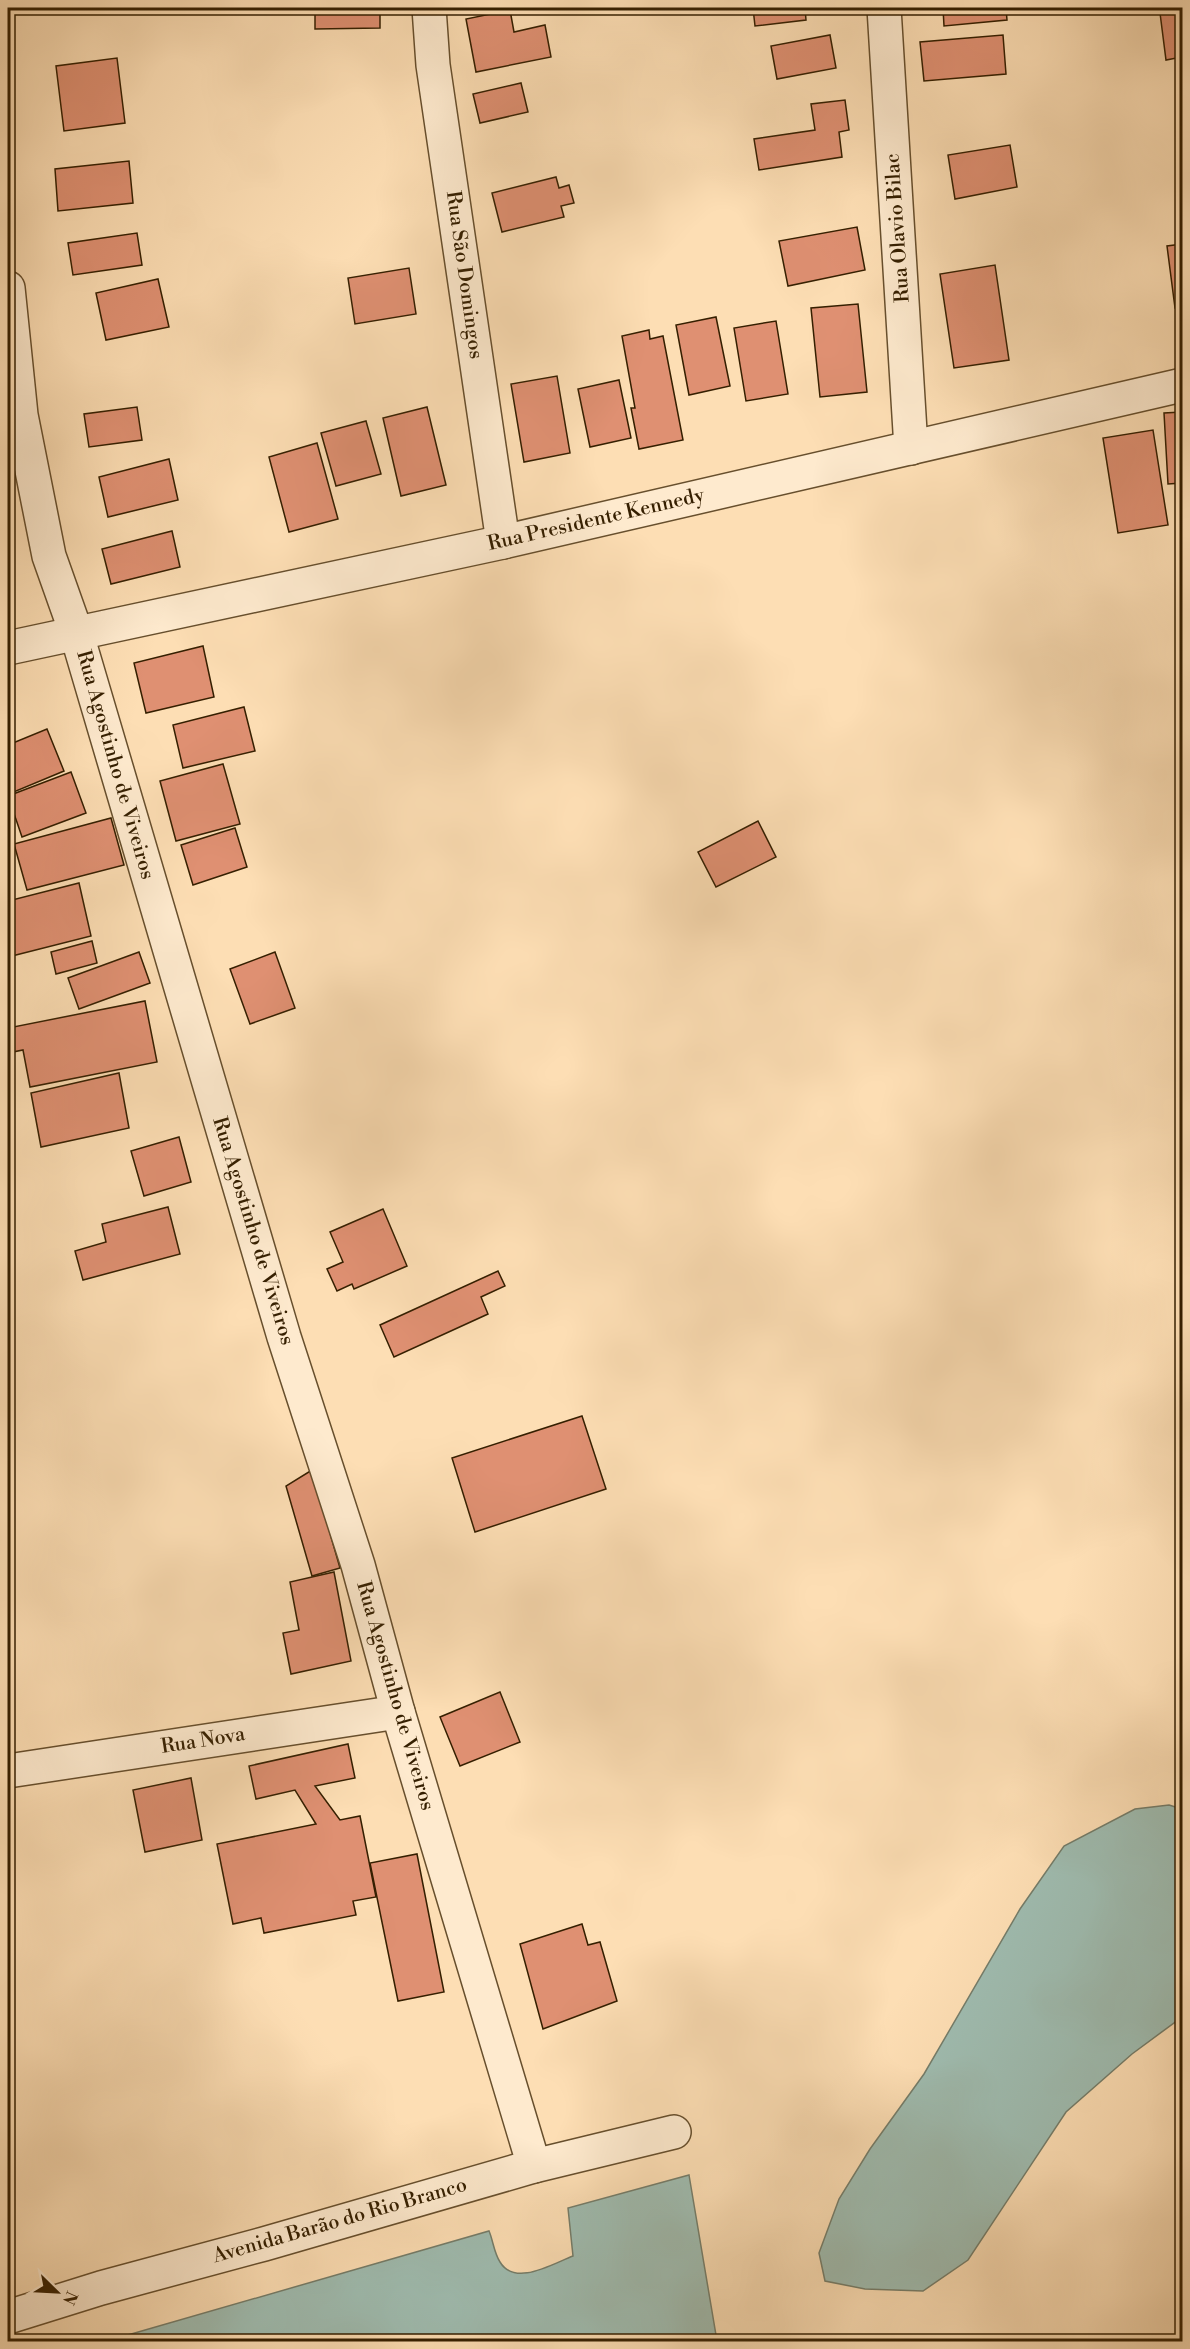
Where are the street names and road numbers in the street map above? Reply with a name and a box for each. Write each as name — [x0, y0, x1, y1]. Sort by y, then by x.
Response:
street label: Rua Olavio Bilac — [880, 152, 916, 304]
street label: Rua São Domingos — [440, 189, 488, 361]
street label: Rua Presidente Kennedy — [485, 483, 707, 557]
street label: Rua Agostinho de Viveiros — [70, 648, 160, 882]
street label: Rua Agostinho de Viveiros — [206, 1114, 300, 1348]
street label: Rua Agostinho de Viveiros — [350, 1579, 440, 1813]
street label: Rua Nova — [159, 1722, 248, 1760]
street label: Avenida Barão do Rio Branco — [209, 2173, 470, 2270]

